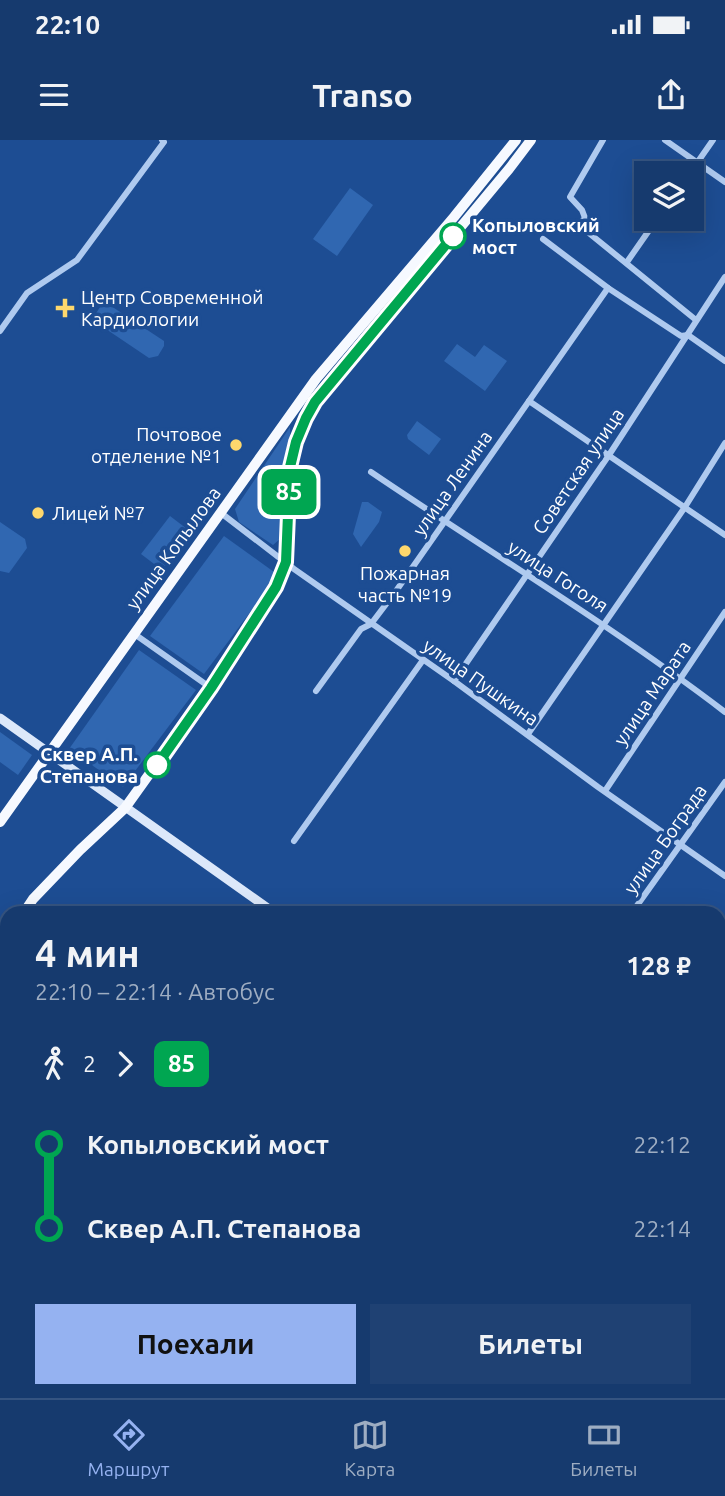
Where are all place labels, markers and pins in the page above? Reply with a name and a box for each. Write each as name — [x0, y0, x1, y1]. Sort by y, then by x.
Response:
place label: Копыловский мост — [472, 214, 600, 258]
marker: Копыловский мост — [440, 223, 466, 249]
place label: Центр Современной Кардиологии — [81, 286, 264, 330]
marker: Центр Современной Кардиологии — [55, 298, 75, 318]
place label: Почтовое отделение №1 — [91, 423, 222, 467]
marker: Почтовое отделение №1 — [228, 437, 244, 453]
place label: Лицей №7 — [52, 502, 145, 524]
marker: Лицей №7 — [30, 505, 46, 521]
marker: Пожарная часть №19 — [397, 543, 413, 559]
place label: Пожарная часть №19 — [358, 562, 452, 606]
place label: Сквер А.П. Степанова — [40, 743, 138, 787]
marker: Сквер А.П. Степанова — [144, 752, 170, 778]

